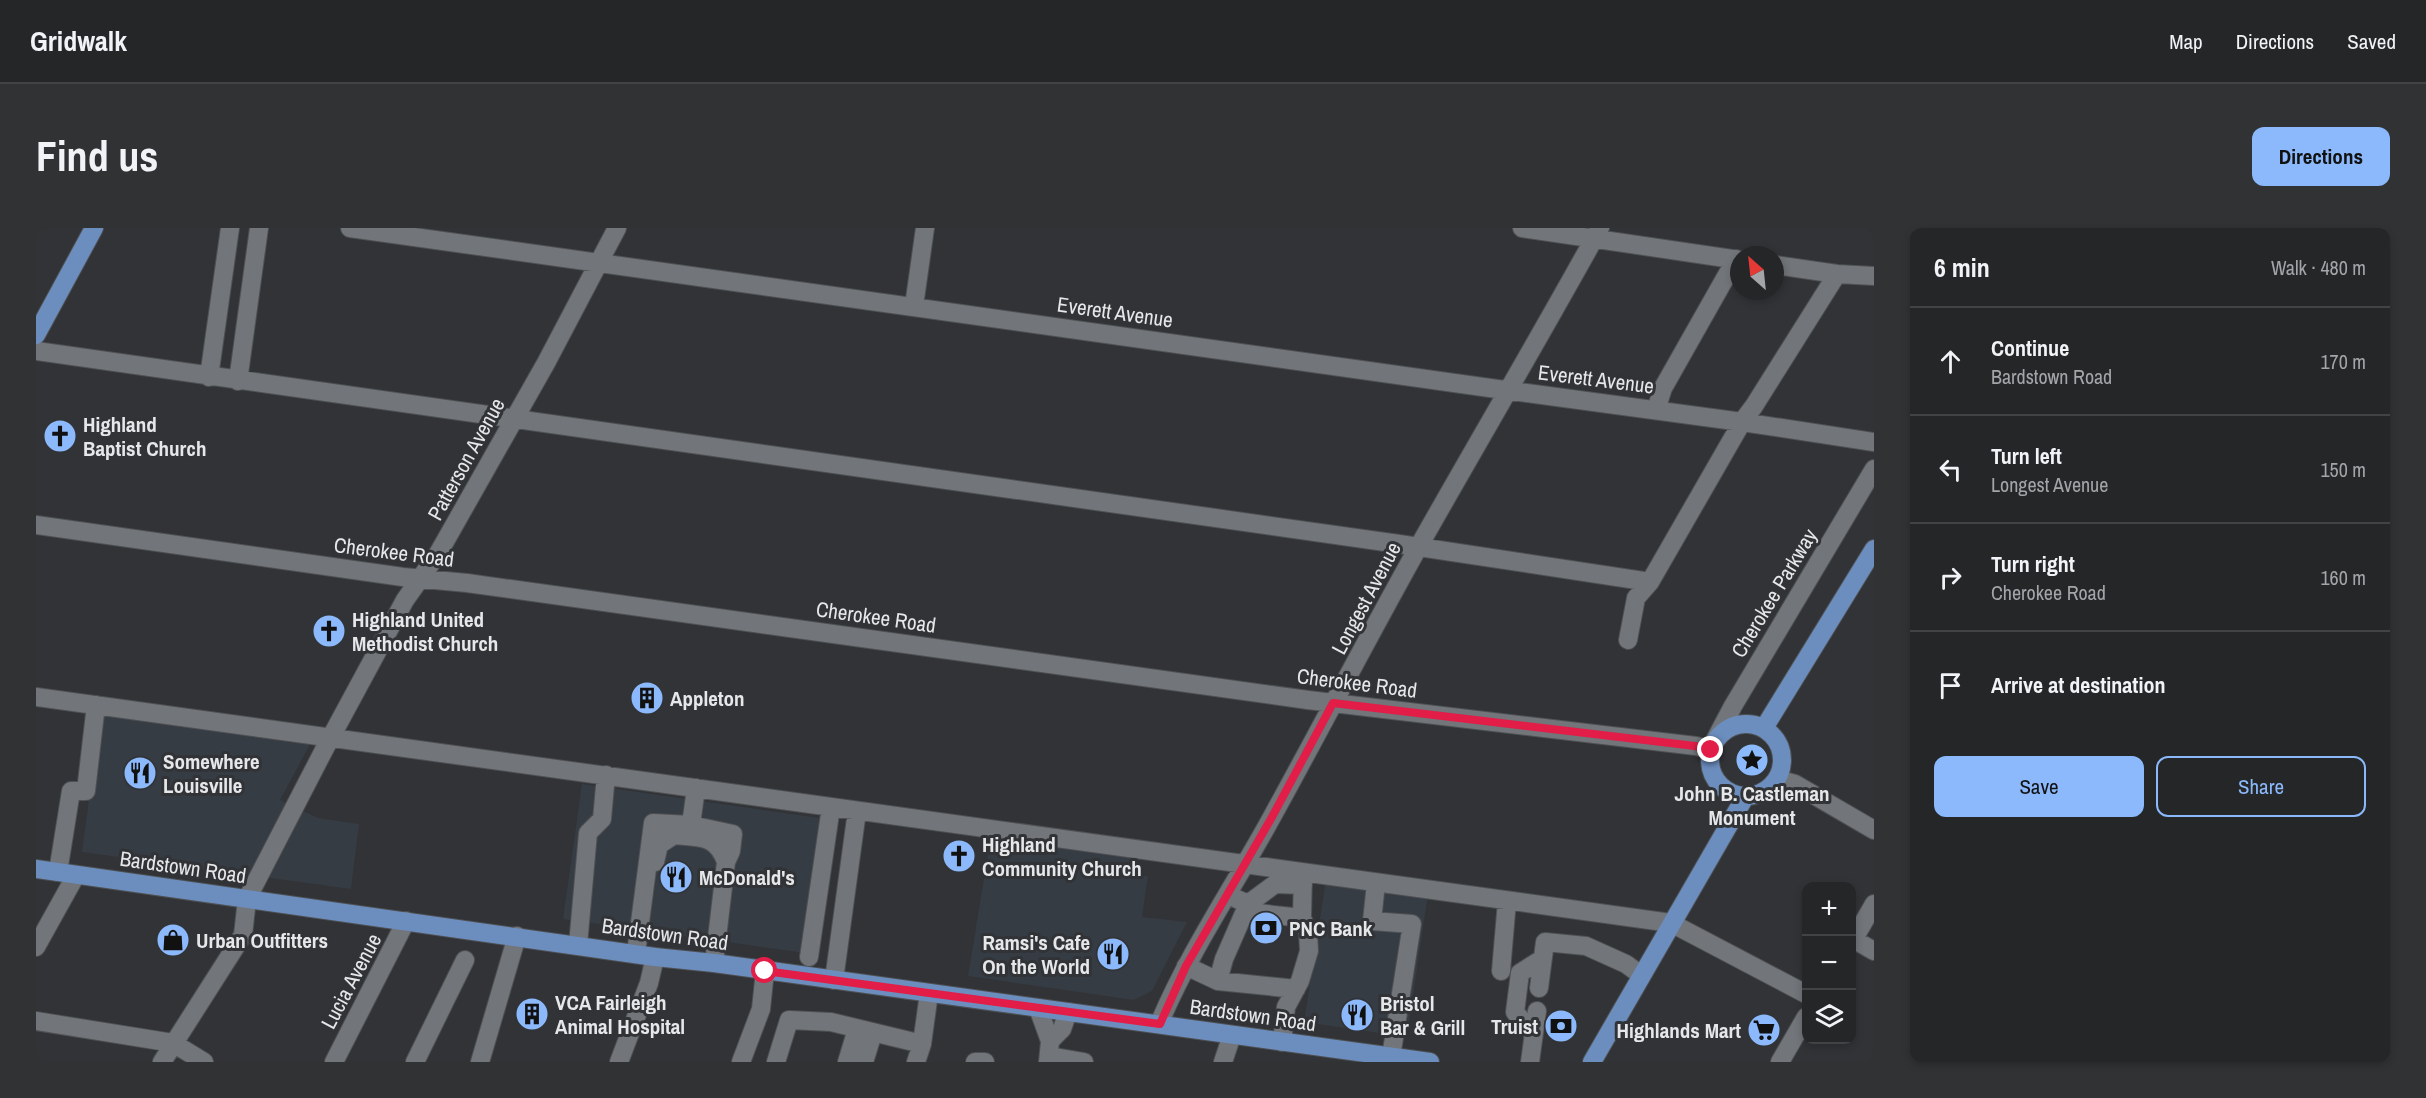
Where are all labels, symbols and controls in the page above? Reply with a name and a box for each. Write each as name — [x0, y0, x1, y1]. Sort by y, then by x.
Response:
text: Gridwalk — [30, 22, 127, 60]
text: Map — [2169, 27, 2203, 56]
text: Directions — [2236, 27, 2314, 56]
text: Saved — [2347, 27, 2396, 56]
button: Directions — [2252, 127, 2390, 186]
text: Find us — [36, 128, 158, 184]
north arrow — [1730, 246, 1784, 300]
text: 6 min — [1934, 250, 1990, 285]
text: Walk · 480 m — [2271, 254, 2366, 281]
street label: Everett Avenue — [1055, 290, 1175, 334]
text: Continue — [1991, 333, 2069, 363]
icon: ahead — [1934, 345, 1967, 378]
text: 170 m — [2320, 348, 2366, 375]
street label: Everett Avenue — [1536, 358, 1656, 400]
text: Bardstown Road — [1991, 363, 2112, 390]
street label: Patterson Avenue — [420, 393, 512, 525]
place label: Highland Baptist Church — [83, 410, 206, 463]
church icon: Highland Baptist Church — [42, 418, 78, 454]
text: Turn left — [1991, 441, 2062, 471]
icon: left — [1934, 453, 1967, 486]
text: 150 m — [2320, 456, 2366, 483]
text: Longest Avenue — [1991, 471, 2108, 498]
street label: Cherokee Parkway — [1724, 523, 1824, 663]
street label: Cherokee Road — [332, 530, 456, 574]
street label: Longest Avenue — [1324, 537, 1408, 659]
text: Turn right — [1991, 549, 2075, 579]
icon: right — [1934, 561, 1967, 594]
text: 160 m — [2320, 564, 2366, 591]
text: Cherokee Road — [1991, 579, 2106, 606]
street label: Cherokee Road — [814, 594, 938, 640]
place label: Highland United Methodist Church — [352, 605, 498, 658]
church icon: Highland United Methodist Church — [311, 613, 347, 649]
street label: Cherokee Road — [1295, 661, 1419, 705]
icon: arrive — [1934, 669, 1967, 702]
text: Arrive at destination — [1991, 670, 2165, 700]
building icon: Appleton — [629, 680, 665, 716]
place label: Appleton — [670, 684, 745, 713]
route end — [1697, 736, 1723, 762]
place icon: John B. Castleman Monument — [1734, 742, 1770, 778]
place label: Somewhere Louisville — [163, 747, 260, 800]
restaurant icon: Somewhere Louisville — [122, 755, 158, 791]
button: Save — [1934, 756, 2144, 817]
button: Share — [2156, 756, 2366, 817]
place label: John B. Castleman Monument — [1674, 779, 1830, 832]
place label: Highland Community Church — [982, 830, 1142, 883]
church icon: Highland Community Church — [941, 838, 977, 874]
street label: Bardstown Road — [118, 844, 248, 890]
restaurant icon: McDonald's — [658, 859, 694, 895]
place label: McDonald's — [699, 863, 795, 892]
map controls — [1802, 882, 1856, 1044]
button: + — [1802, 882, 1856, 936]
bank icon: PNC Bank — [1248, 910, 1284, 946]
street label: Bardstown Road — [600, 911, 730, 957]
place label: PNC Bank — [1289, 914, 1373, 943]
shop icon: Urban Outfitters — [155, 922, 191, 958]
place label: Urban Outfitters — [196, 926, 328, 955]
street label: Lucia Avenue — [314, 928, 388, 1034]
place label: Ramsi's Cafe On the World — [982, 928, 1090, 981]
restaurant icon: Ramsi's Cafe On the World — [1095, 936, 1131, 972]
button: − — [1802, 936, 1856, 990]
route start — [751, 957, 777, 983]
place label: VCA Fairleigh Animal Hospital — [555, 988, 685, 1041]
place label: Bristol Bar & Grill — [1380, 989, 1465, 1042]
button: layers — [1802, 990, 1856, 1044]
street label: Bardstown Road — [1188, 992, 1318, 1038]
building icon: VCA Fairleigh Animal Hospital — [514, 996, 550, 1032]
restaurant icon: Bristol Bar & Grill — [1339, 997, 1375, 1033]
bank icon: Truist — [1543, 1008, 1579, 1044]
place label: Truist — [1491, 1012, 1538, 1041]
supermarket icon: Highlands Mart — [1746, 1012, 1782, 1048]
place label: Highlands Mart — [1617, 1016, 1741, 1045]

